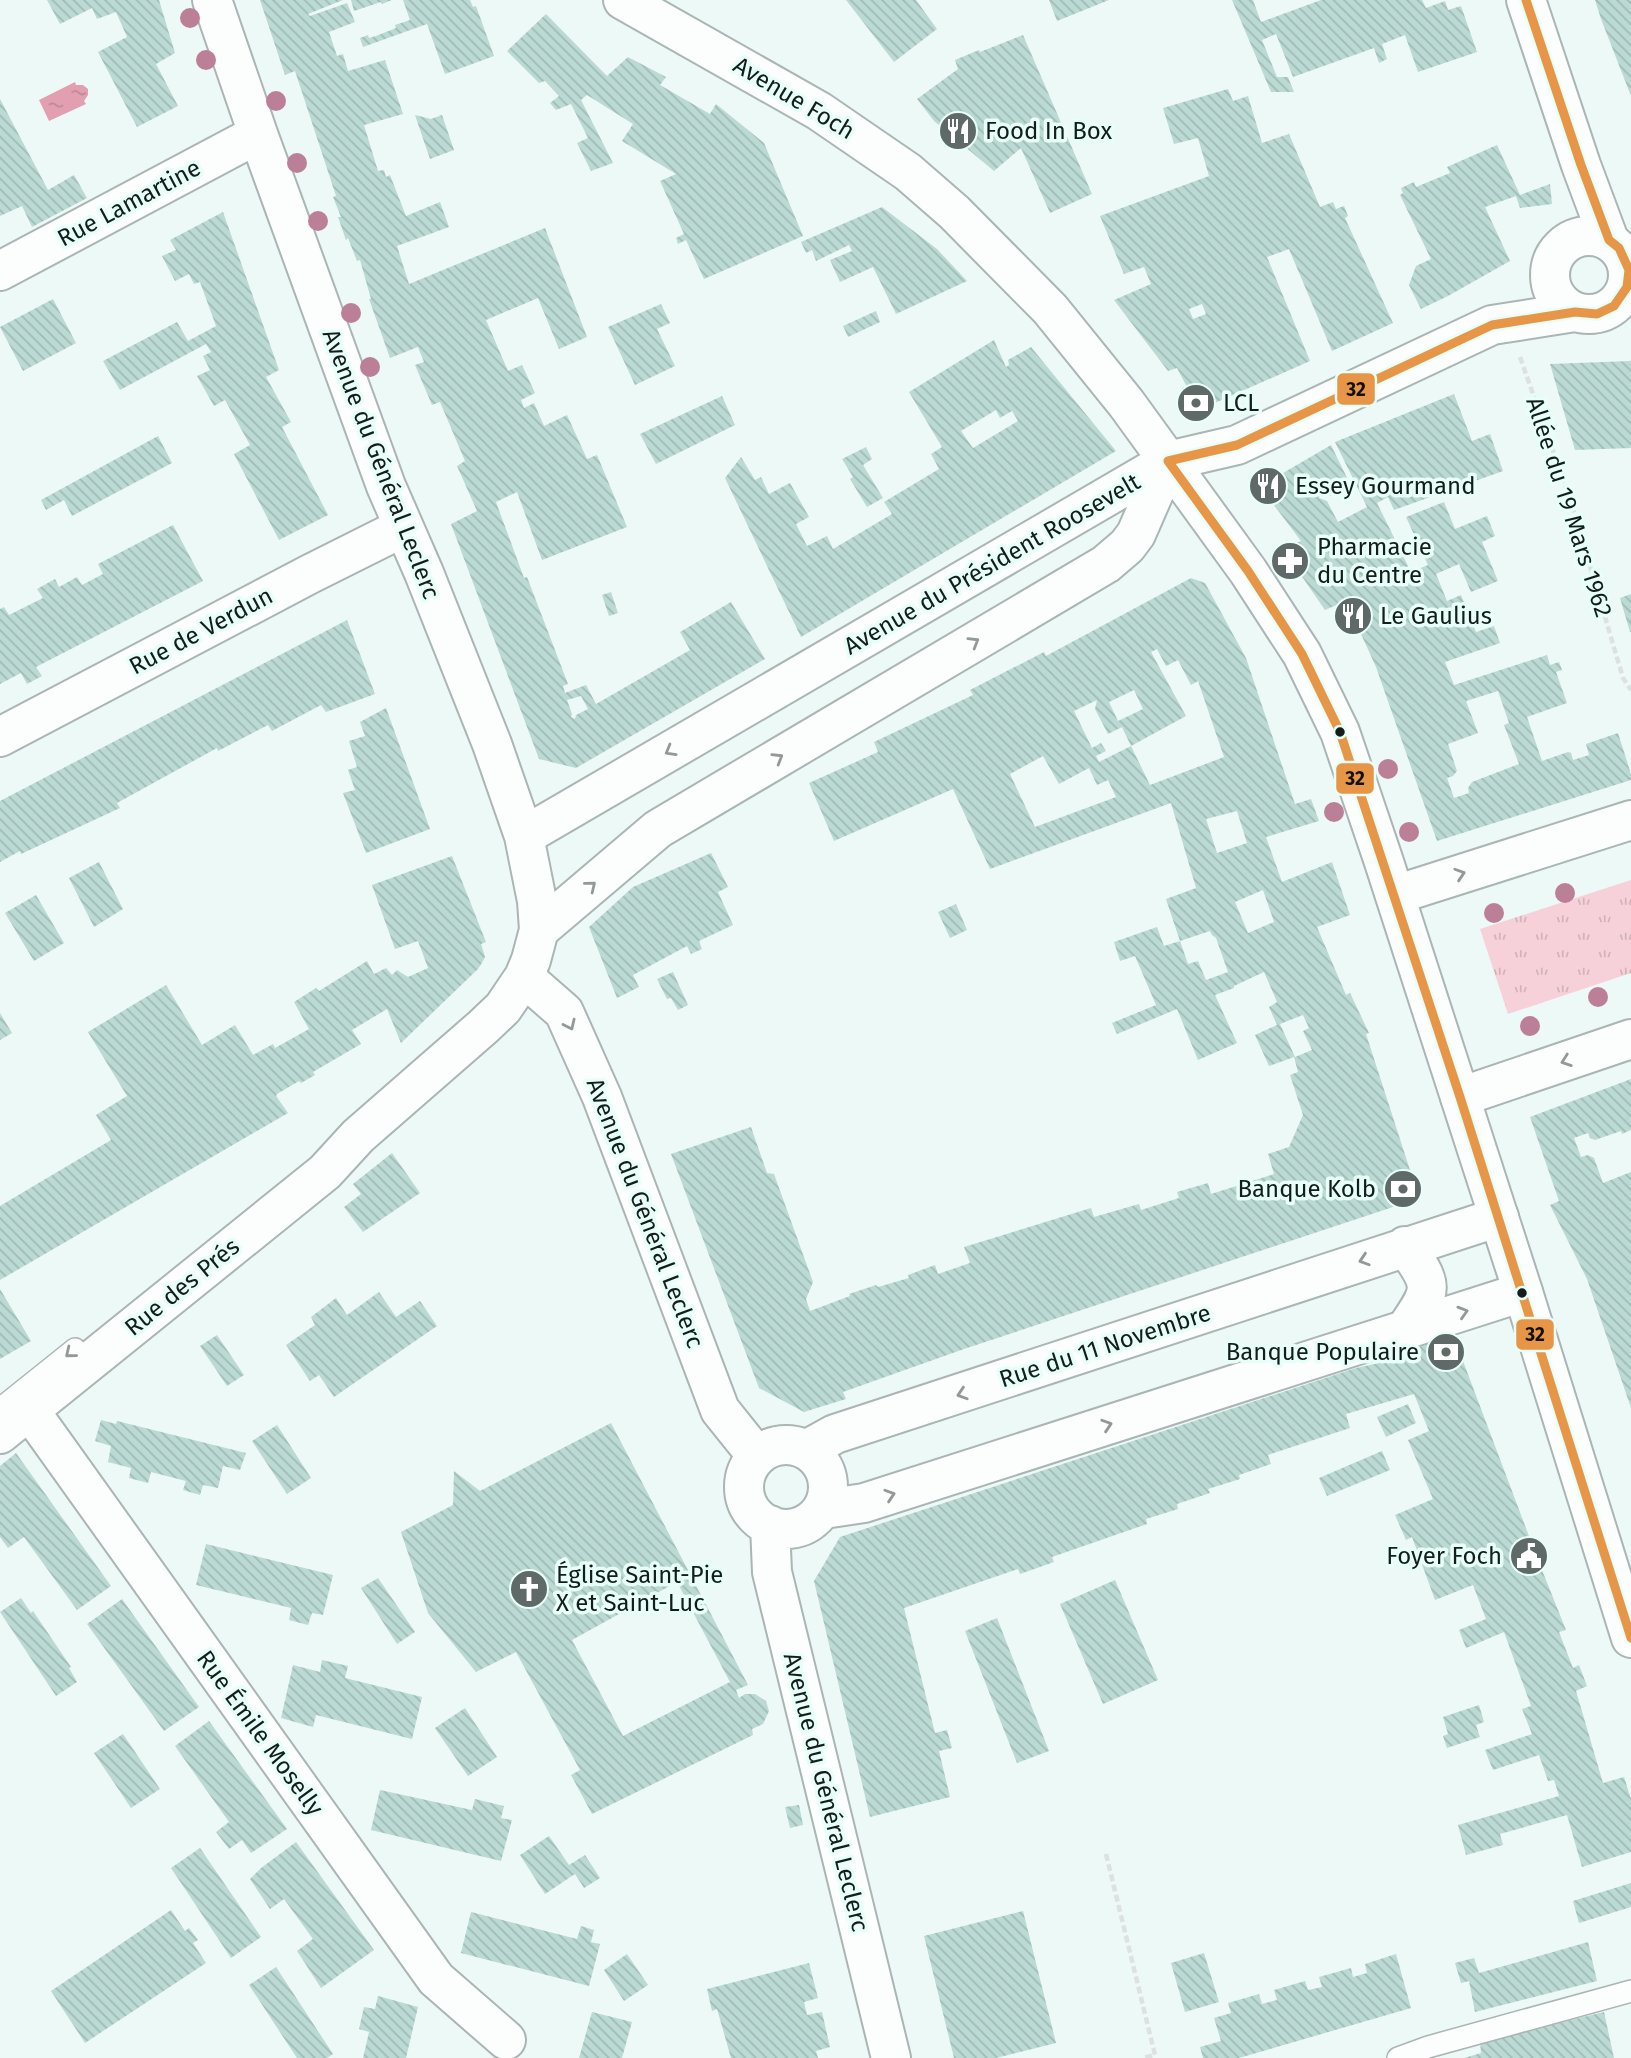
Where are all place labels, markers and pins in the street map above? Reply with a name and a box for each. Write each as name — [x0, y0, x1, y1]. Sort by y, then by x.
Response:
restaurant icon: Food In Box — [937, 110, 979, 152]
place label: Food In Box — [985, 117, 1113, 145]
bank icon: LCL — [1175, 382, 1217, 424]
place label: LCL — [1223, 389, 1259, 417]
restaurant icon: Essey Gourmand — [1247, 465, 1289, 507]
place label: Essey Gourmand — [1295, 472, 1475, 500]
place label: Pharmacie du Centre — [1317, 533, 1432, 589]
pharmacy icon: Pharmacie du Centre — [1269, 540, 1311, 582]
restaurant icon: Le Gaulius — [1332, 595, 1374, 637]
place label: Le Gaulius — [1380, 602, 1492, 630]
unlabelled marker — [1333, 725, 1347, 739]
bank icon: Banque Kolb — [1382, 1168, 1424, 1210]
place label: Banque Kolb — [1237, 1175, 1376, 1203]
unlabelled marker — [1515, 1286, 1529, 1300]
bank icon: Banque Populaire — [1425, 1331, 1467, 1373]
place label: Banque Populaire — [1226, 1338, 1419, 1366]
public building icon: Foyer Foch — [1508, 1535, 1550, 1577]
place label: Foyer Foch — [1386, 1542, 1502, 1570]
place label: Église Saint-Pie X et Saint-Luc — [556, 1560, 723, 1617]
church icon: Église Saint-Pie X et Saint-Luc — [508, 1568, 550, 1610]

